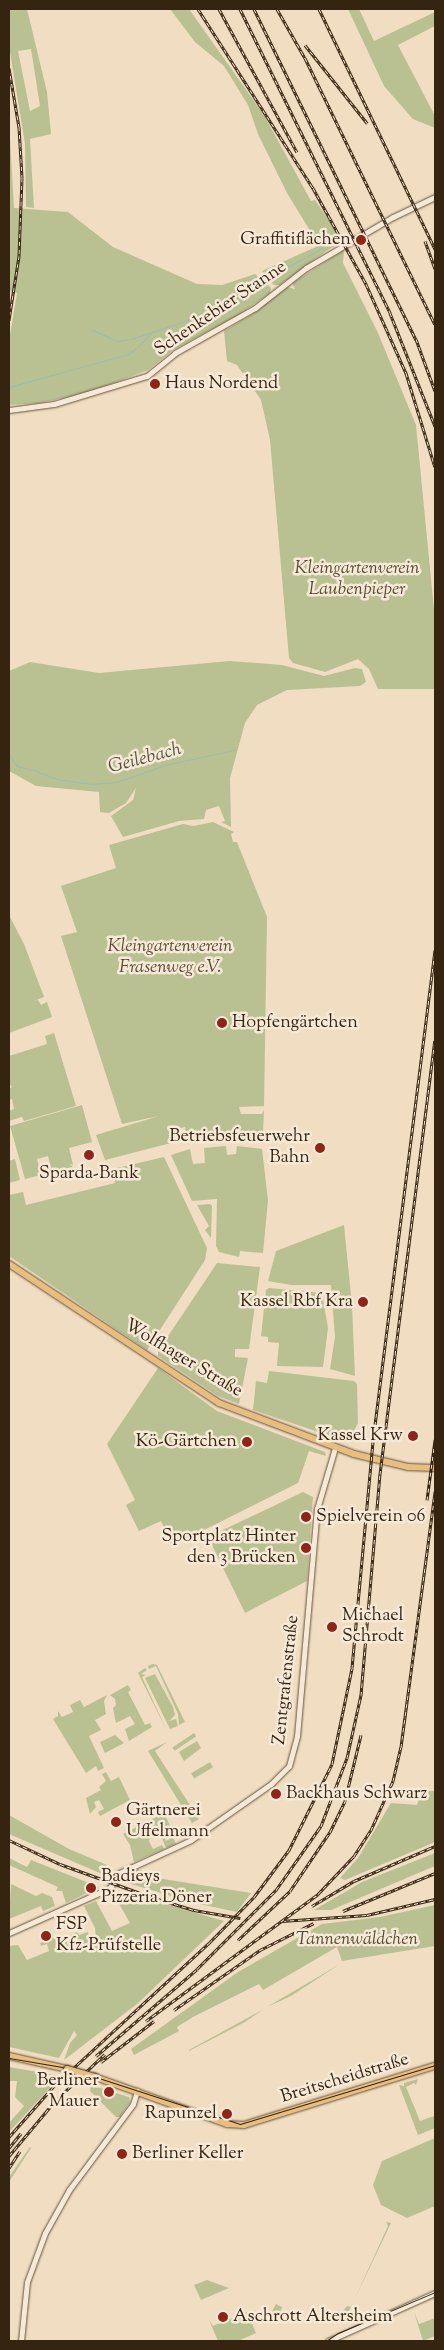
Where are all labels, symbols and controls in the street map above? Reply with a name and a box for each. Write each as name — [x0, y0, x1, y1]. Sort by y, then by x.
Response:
place label: Graffitiflächen — [240, 229, 351, 251]
marker: Graffitiflächen — [355, 234, 367, 246]
street label: Schenkebier Stanne — [151, 257, 291, 361]
place label: Haus Nordend — [165, 373, 278, 395]
marker: Haus Nordend — [149, 378, 161, 390]
park label: Kleingartenverein Laubenpieper — [294, 559, 420, 602]
water label: Geilebach — [106, 738, 184, 780]
park label: Kleingartenverein Frasenweg e.V. — [107, 937, 233, 980]
place label: Hopfengärtchen — [232, 1012, 358, 1034]
marker: Hopfengärtchen — [216, 1017, 228, 1029]
place label: Betriebsfeuerwehr Bahn — [169, 1127, 310, 1170]
marker: Betriebsfeuerwehr Bahn — [314, 1142, 326, 1154]
marker: Sparda-Bank — [83, 1149, 95, 1161]
place label: Sparda-Bank — [39, 1163, 139, 1185]
place label: Kassel Rbf Kra — [240, 1291, 353, 1313]
marker: Kassel Rbf Kra — [357, 1296, 369, 1308]
street label: Wolfhager Straße — [120, 1315, 246, 1403]
place label: Kassel Krw — [317, 1425, 403, 1447]
marker: Kassel Krw — [407, 1430, 419, 1442]
place label: Kö-Gärtchen — [136, 1431, 237, 1453]
marker: Kö-Gärtchen — [241, 1436, 253, 1448]
place label: Spielverein 06 — [316, 1506, 425, 1528]
marker: Spielverein 06 — [300, 1511, 312, 1523]
place label: Sportplatz Hinter den 3 Brücken — [162, 1527, 296, 1570]
marker: Sportplatz Hinter den 3 Brücken — [300, 1542, 312, 1554]
place label: Michael Schrodt — [342, 1606, 404, 1648]
street label: Zentgrafenstraße — [269, 1614, 305, 1746]
marker: Michael Schrodt — [326, 1621, 338, 1633]
place label: Backhaus Schwarz — [286, 1783, 427, 1805]
marker: Backhaus Schwarz — [270, 1788, 282, 1800]
place label: Gärtnerei Uffelmann — [126, 1801, 209, 1844]
marker: Gärtnerei Uffelmann — [110, 1816, 122, 1828]
place label: Badieys Pizzeria Döner — [101, 1867, 212, 1910]
marker: Badieys Pizzeria Döner — [85, 1882, 97, 1894]
place label: FSP Kfz-Prüfstelle — [56, 1915, 161, 1958]
park label: Tannenwäldchen — [296, 1929, 418, 1951]
marker: FSP Kfz-Prüfstelle — [40, 1930, 52, 1942]
street label: Breitscheidstraße — [278, 2049, 412, 2109]
place label: Berliner Mauer — [37, 2071, 99, 2114]
marker: Berliner Mauer — [103, 2086, 115, 2098]
place label: Rapunzel — [145, 2103, 217, 2125]
marker: Rapunzel — [221, 2108, 233, 2120]
place label: Berliner Keller — [132, 2143, 243, 2165]
marker: Berliner Keller — [116, 2148, 128, 2160]
place label: Aschrott Altersheim — [233, 2306, 392, 2328]
marker: Aschrott Altersheim — [217, 2311, 229, 2323]

